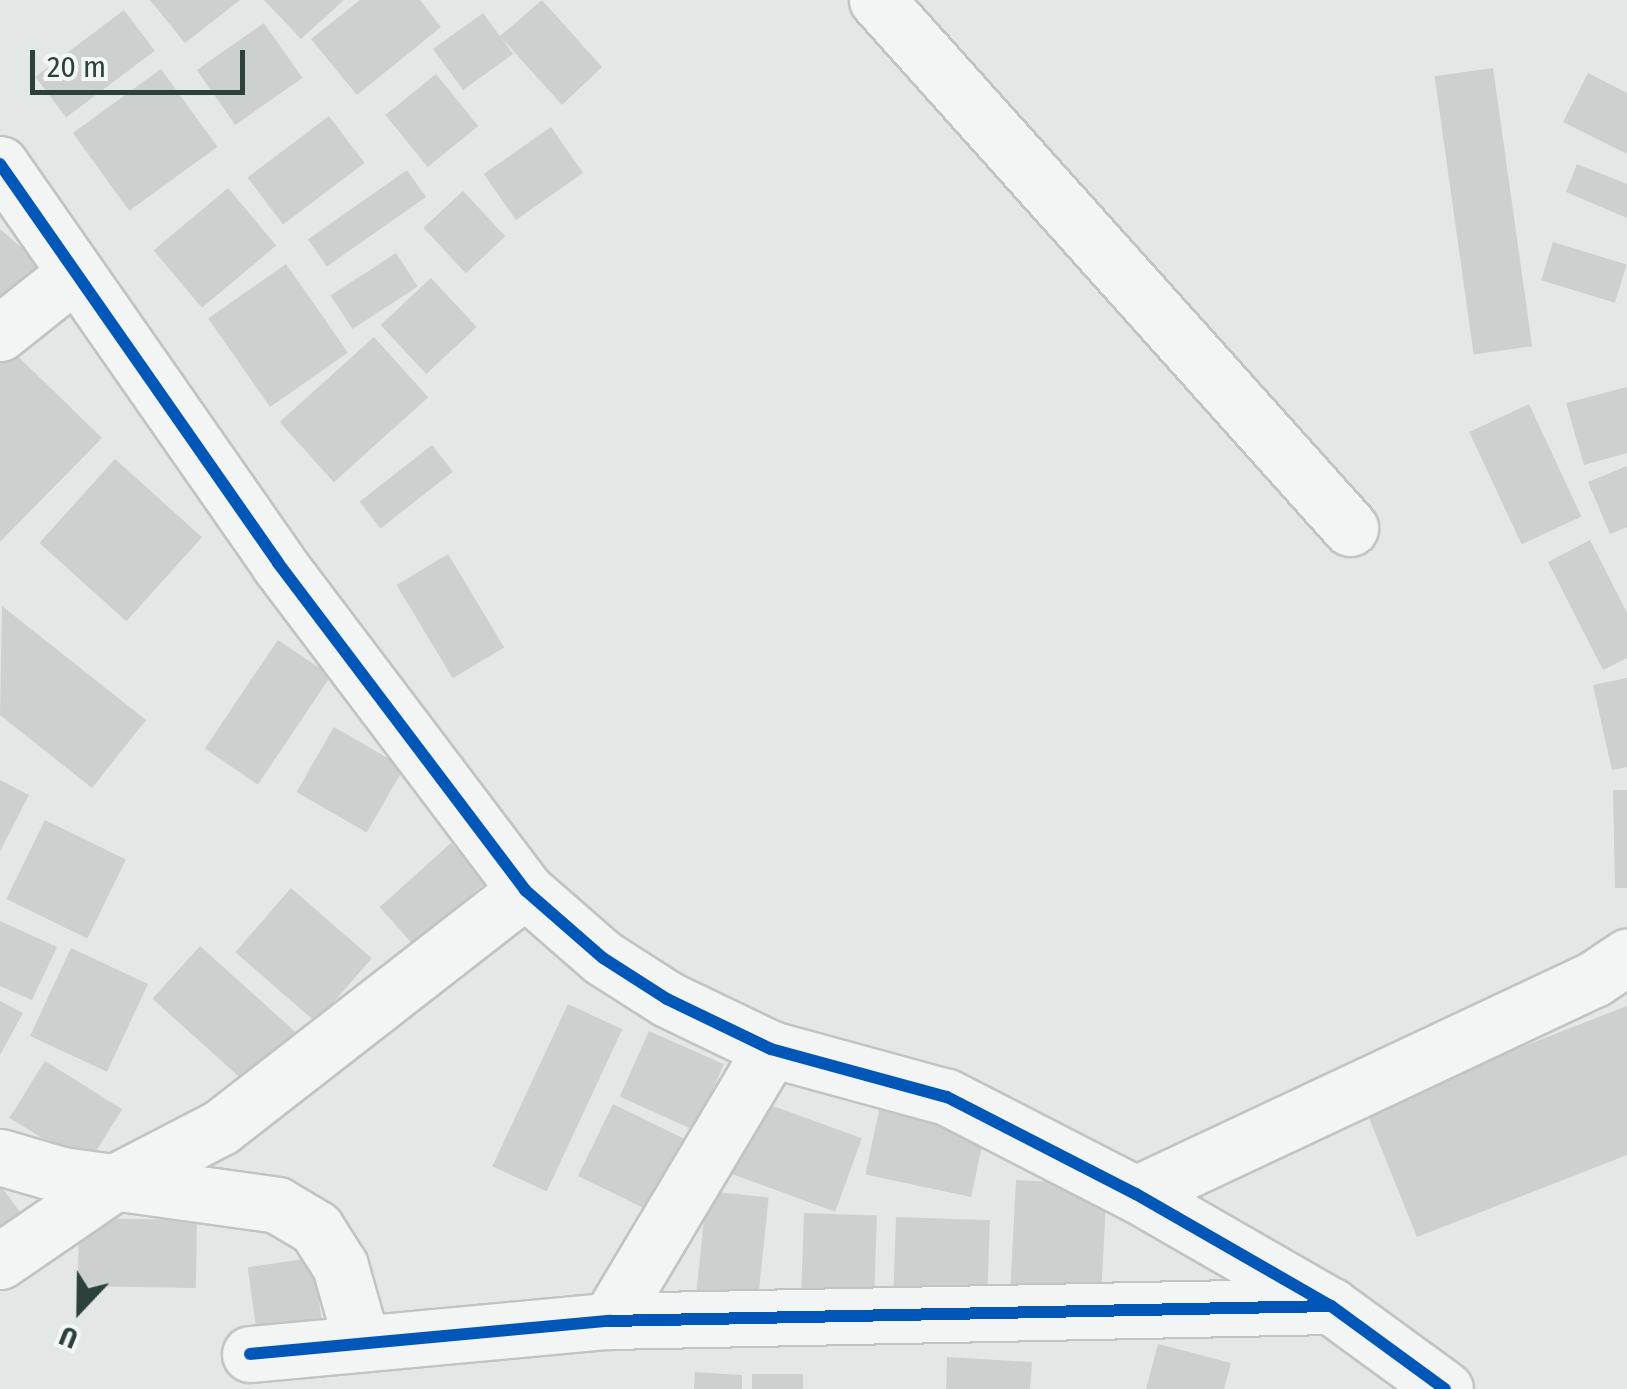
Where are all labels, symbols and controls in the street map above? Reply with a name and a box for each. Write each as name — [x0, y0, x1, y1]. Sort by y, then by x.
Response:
scale bar — [35, 30, 250, 92]
text: 20 m — [47, 49, 106, 85]
north arrow — [30, 1259, 130, 1359]
text: U — [55, 1319, 82, 1356]

